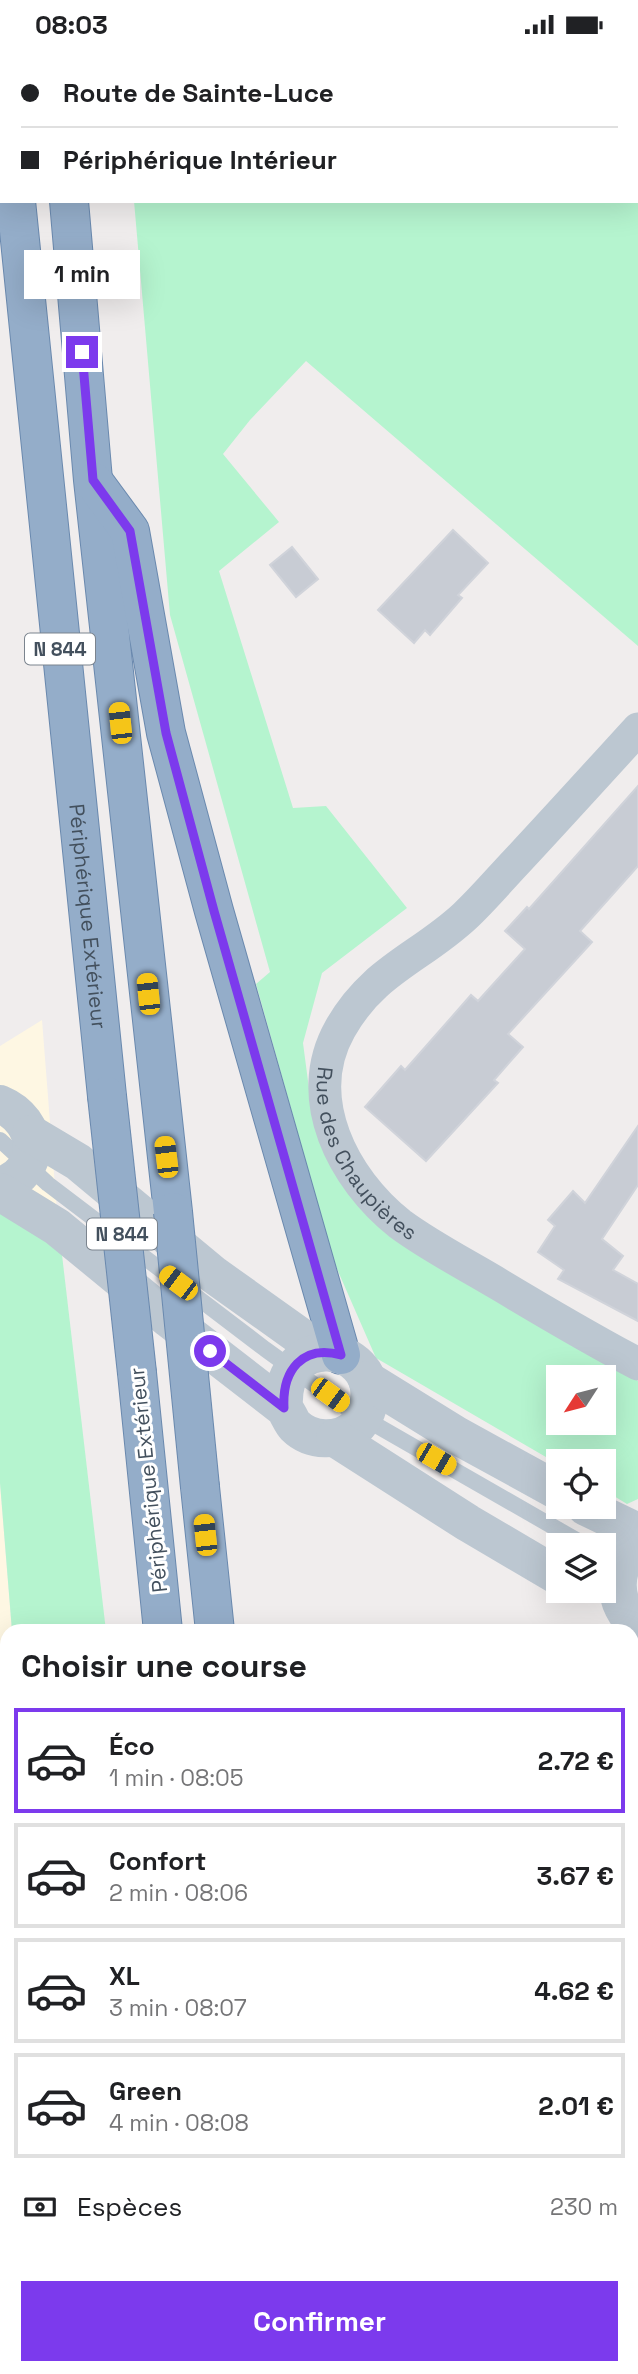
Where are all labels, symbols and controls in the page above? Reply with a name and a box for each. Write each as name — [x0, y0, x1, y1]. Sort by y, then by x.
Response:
text: 08:03 — [35, 8, 108, 42]
text: Route de Sainte-Luce — [63, 76, 334, 110]
text: Périphérique Intérieur — [63, 143, 337, 177]
callout: 1 min — [24, 251, 140, 299]
text: 1 min — [54, 259, 110, 289]
route end — [66, 336, 98, 368]
road number: N 844 — [25, 633, 95, 664]
car — [108, 701, 133, 745]
street label: Périphérique Extérieur — [64, 802, 114, 1030]
car — [136, 972, 161, 1016]
street label: Rue des Chaupières — [311, 1065, 422, 1246]
car — [154, 1135, 179, 1179]
road number: N 844 — [87, 1219, 157, 1249]
car — [155, 1262, 202, 1304]
route start — [194, 1335, 226, 1367]
north arrow — [546, 1365, 616, 1435]
map controls — [546, 1365, 616, 1603]
street label: Périphérique Extérieur — [123, 1366, 173, 1594]
car — [307, 1374, 354, 1416]
car — [413, 1439, 460, 1479]
button: locate — [546, 1449, 616, 1519]
car — [193, 1513, 218, 1557]
button: layers — [546, 1533, 616, 1603]
text: Choisir une course — [21, 1646, 307, 1686]
icon: car — [25, 1729, 88, 1792]
text: Éco — [109, 1729, 155, 1763]
text: 2.72 € — [538, 1744, 614, 1778]
text: 1 min · 08:05 — [109, 1763, 244, 1793]
icon: car — [25, 1844, 88, 1907]
text: Confort — [109, 1844, 206, 1878]
text: 3.67 € — [536, 1859, 614, 1893]
text: 2 min · 08:06 — [109, 1878, 248, 1908]
icon: car — [25, 1959, 88, 2022]
text: XL — [109, 1959, 140, 1993]
text: 4.62 € — [534, 1974, 614, 2008]
text: 3 min · 08:07 — [109, 1993, 247, 2023]
icon: car — [25, 2074, 88, 2137]
text: Green — [109, 2074, 182, 2108]
text: 2.01 € — [538, 2089, 614, 2123]
text: 4 min · 08:08 — [109, 2108, 249, 2138]
icon: cash — [21, 2188, 59, 2226]
text: Espèces — [77, 2190, 182, 2224]
text: 230 m — [550, 2192, 618, 2222]
button: Confirmer — [21, 2281, 618, 2361]

